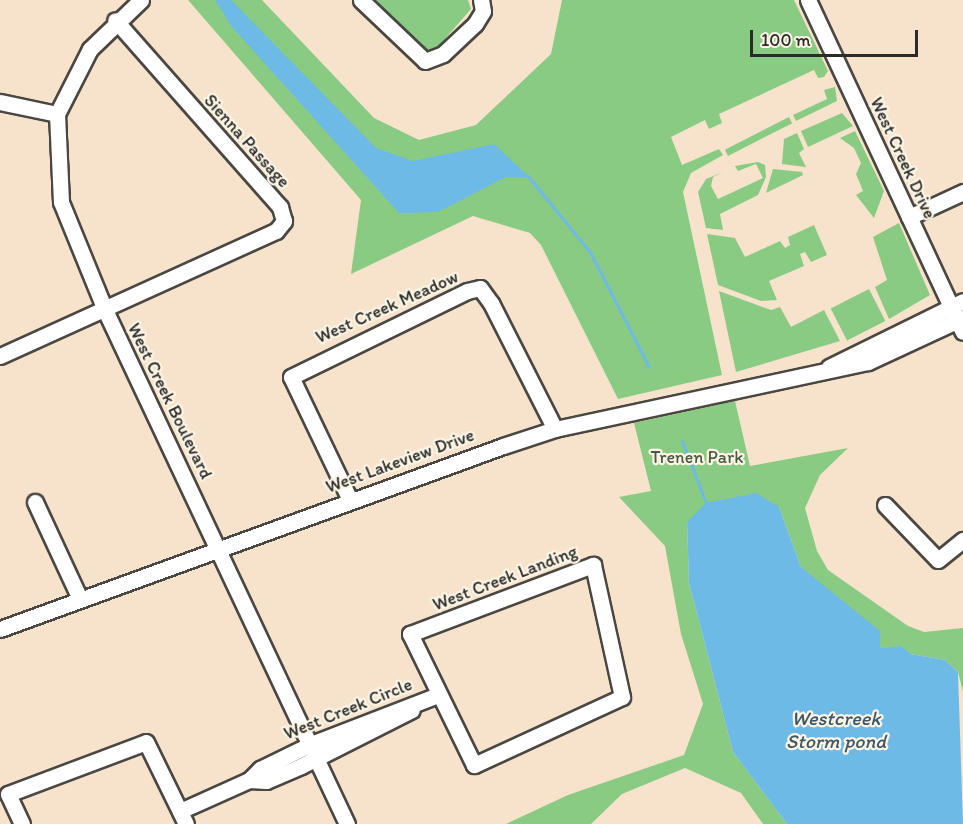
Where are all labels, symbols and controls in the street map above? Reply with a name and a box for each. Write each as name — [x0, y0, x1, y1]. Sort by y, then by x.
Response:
scale bar — [753, 18, 921, 56]
text: 100 m — [761, 29, 811, 51]
street label: Sienna Passage — [199, 90, 295, 192]
street label: West Creek Drive — [865, 94, 941, 222]
street label: West Creek Meadow — [312, 266, 462, 348]
street label: West Creek Boulevard — [123, 320, 217, 482]
street label: West Lakeview Drive — [323, 424, 477, 498]
park label: Trenen Park — [651, 446, 743, 468]
street label: West Creek Landing — [430, 540, 580, 616]
street label: West Creek Circle — [281, 673, 415, 745]
water label: Westcreek Storm pond — [786, 707, 886, 754]

